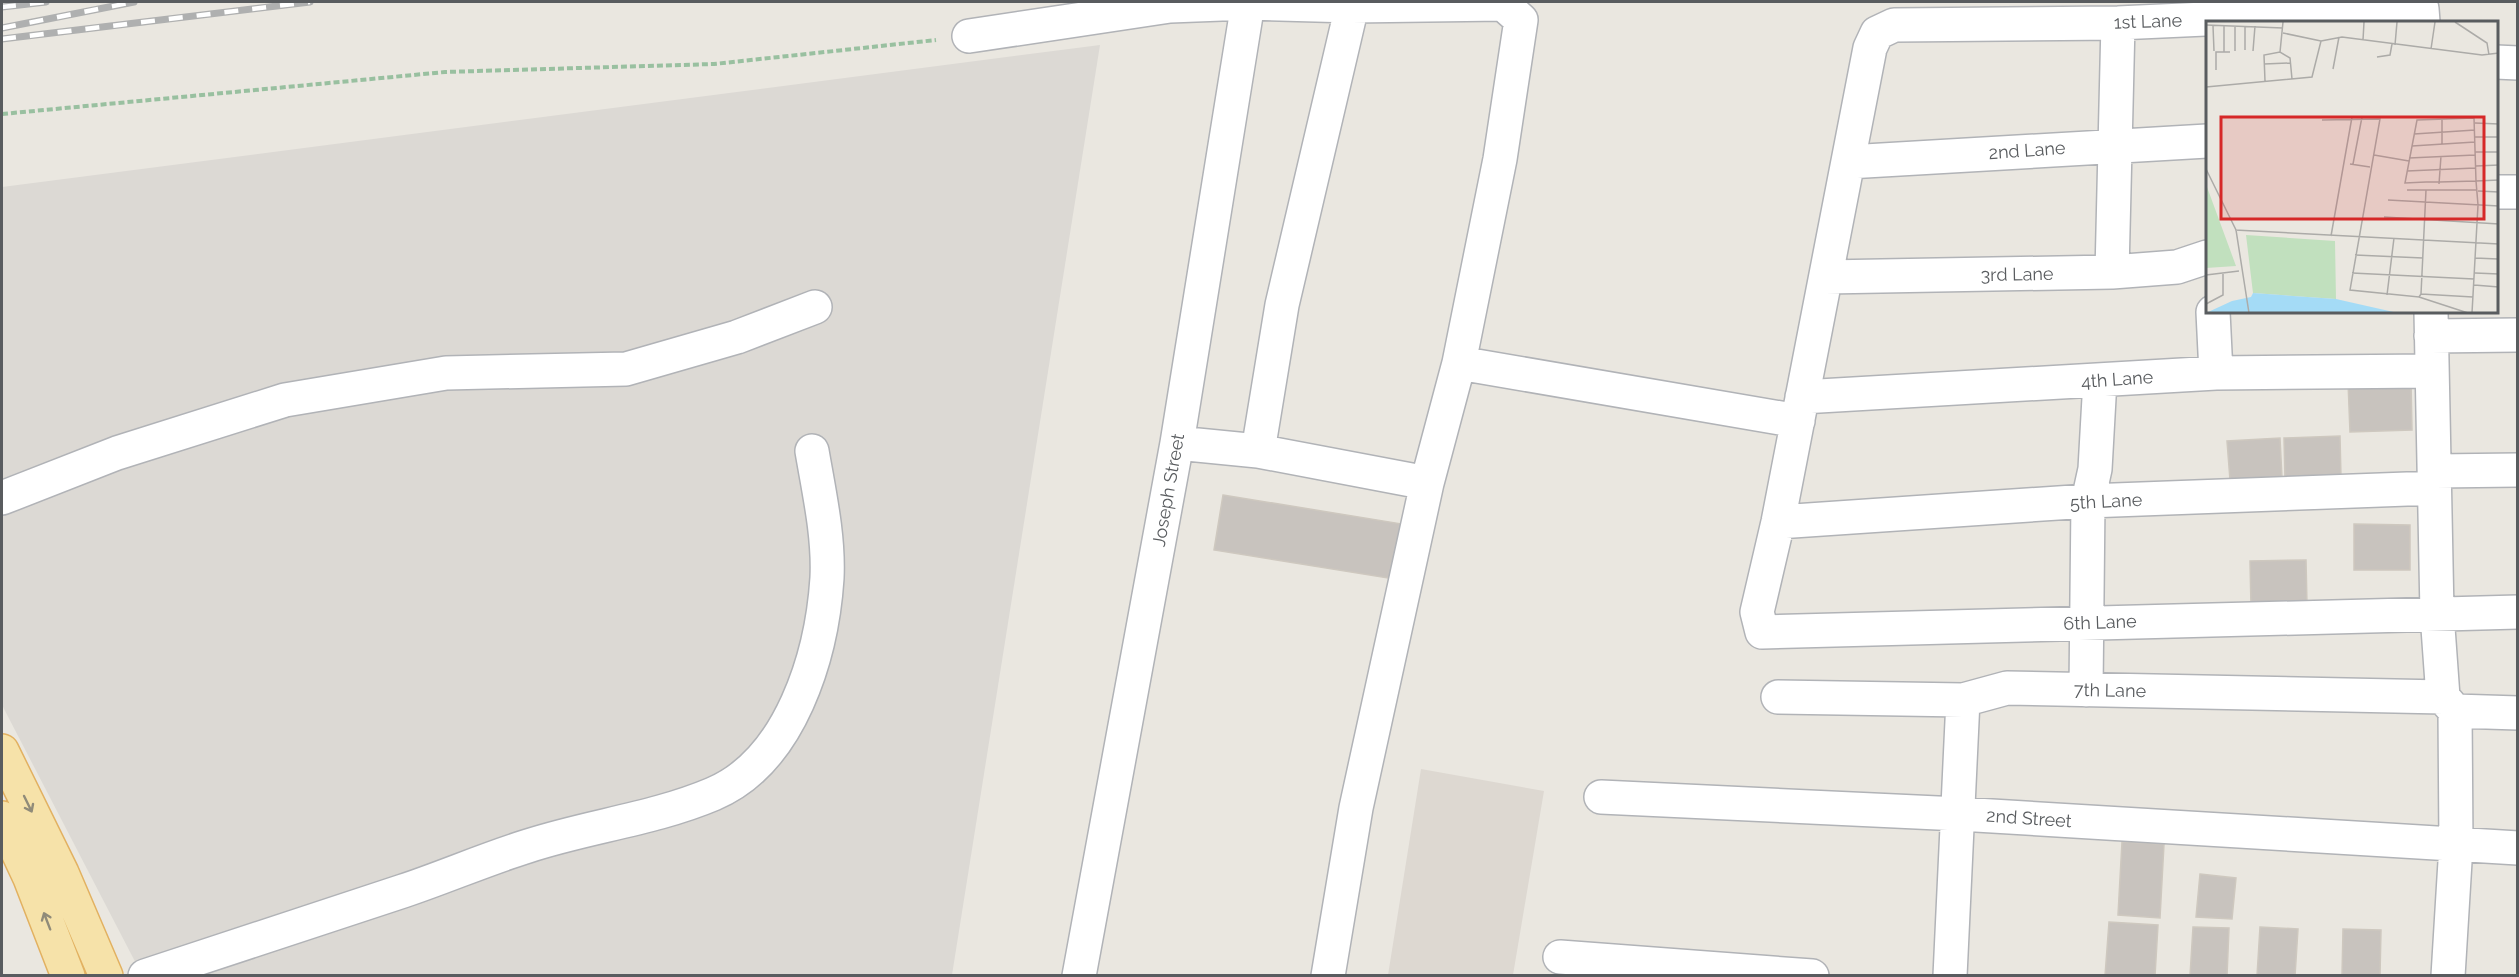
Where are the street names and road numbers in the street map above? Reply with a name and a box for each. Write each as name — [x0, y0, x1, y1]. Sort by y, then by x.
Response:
street label: 1st Lane — [2113, 9, 2183, 33]
street label: 2nd Lane — [1988, 137, 2067, 163]
street label: 3rd Lane — [1980, 263, 2054, 285]
street label: 4th Lane — [2080, 366, 2154, 392]
street label: Joseph Street — [1148, 432, 1188, 548]
street label: 5th Lane — [2069, 489, 2143, 513]
street label: 6th Lane — [2063, 610, 2137, 634]
street label: 7th Lane — [2074, 679, 2147, 701]
street label: 2nd Street — [1986, 805, 2072, 831]

